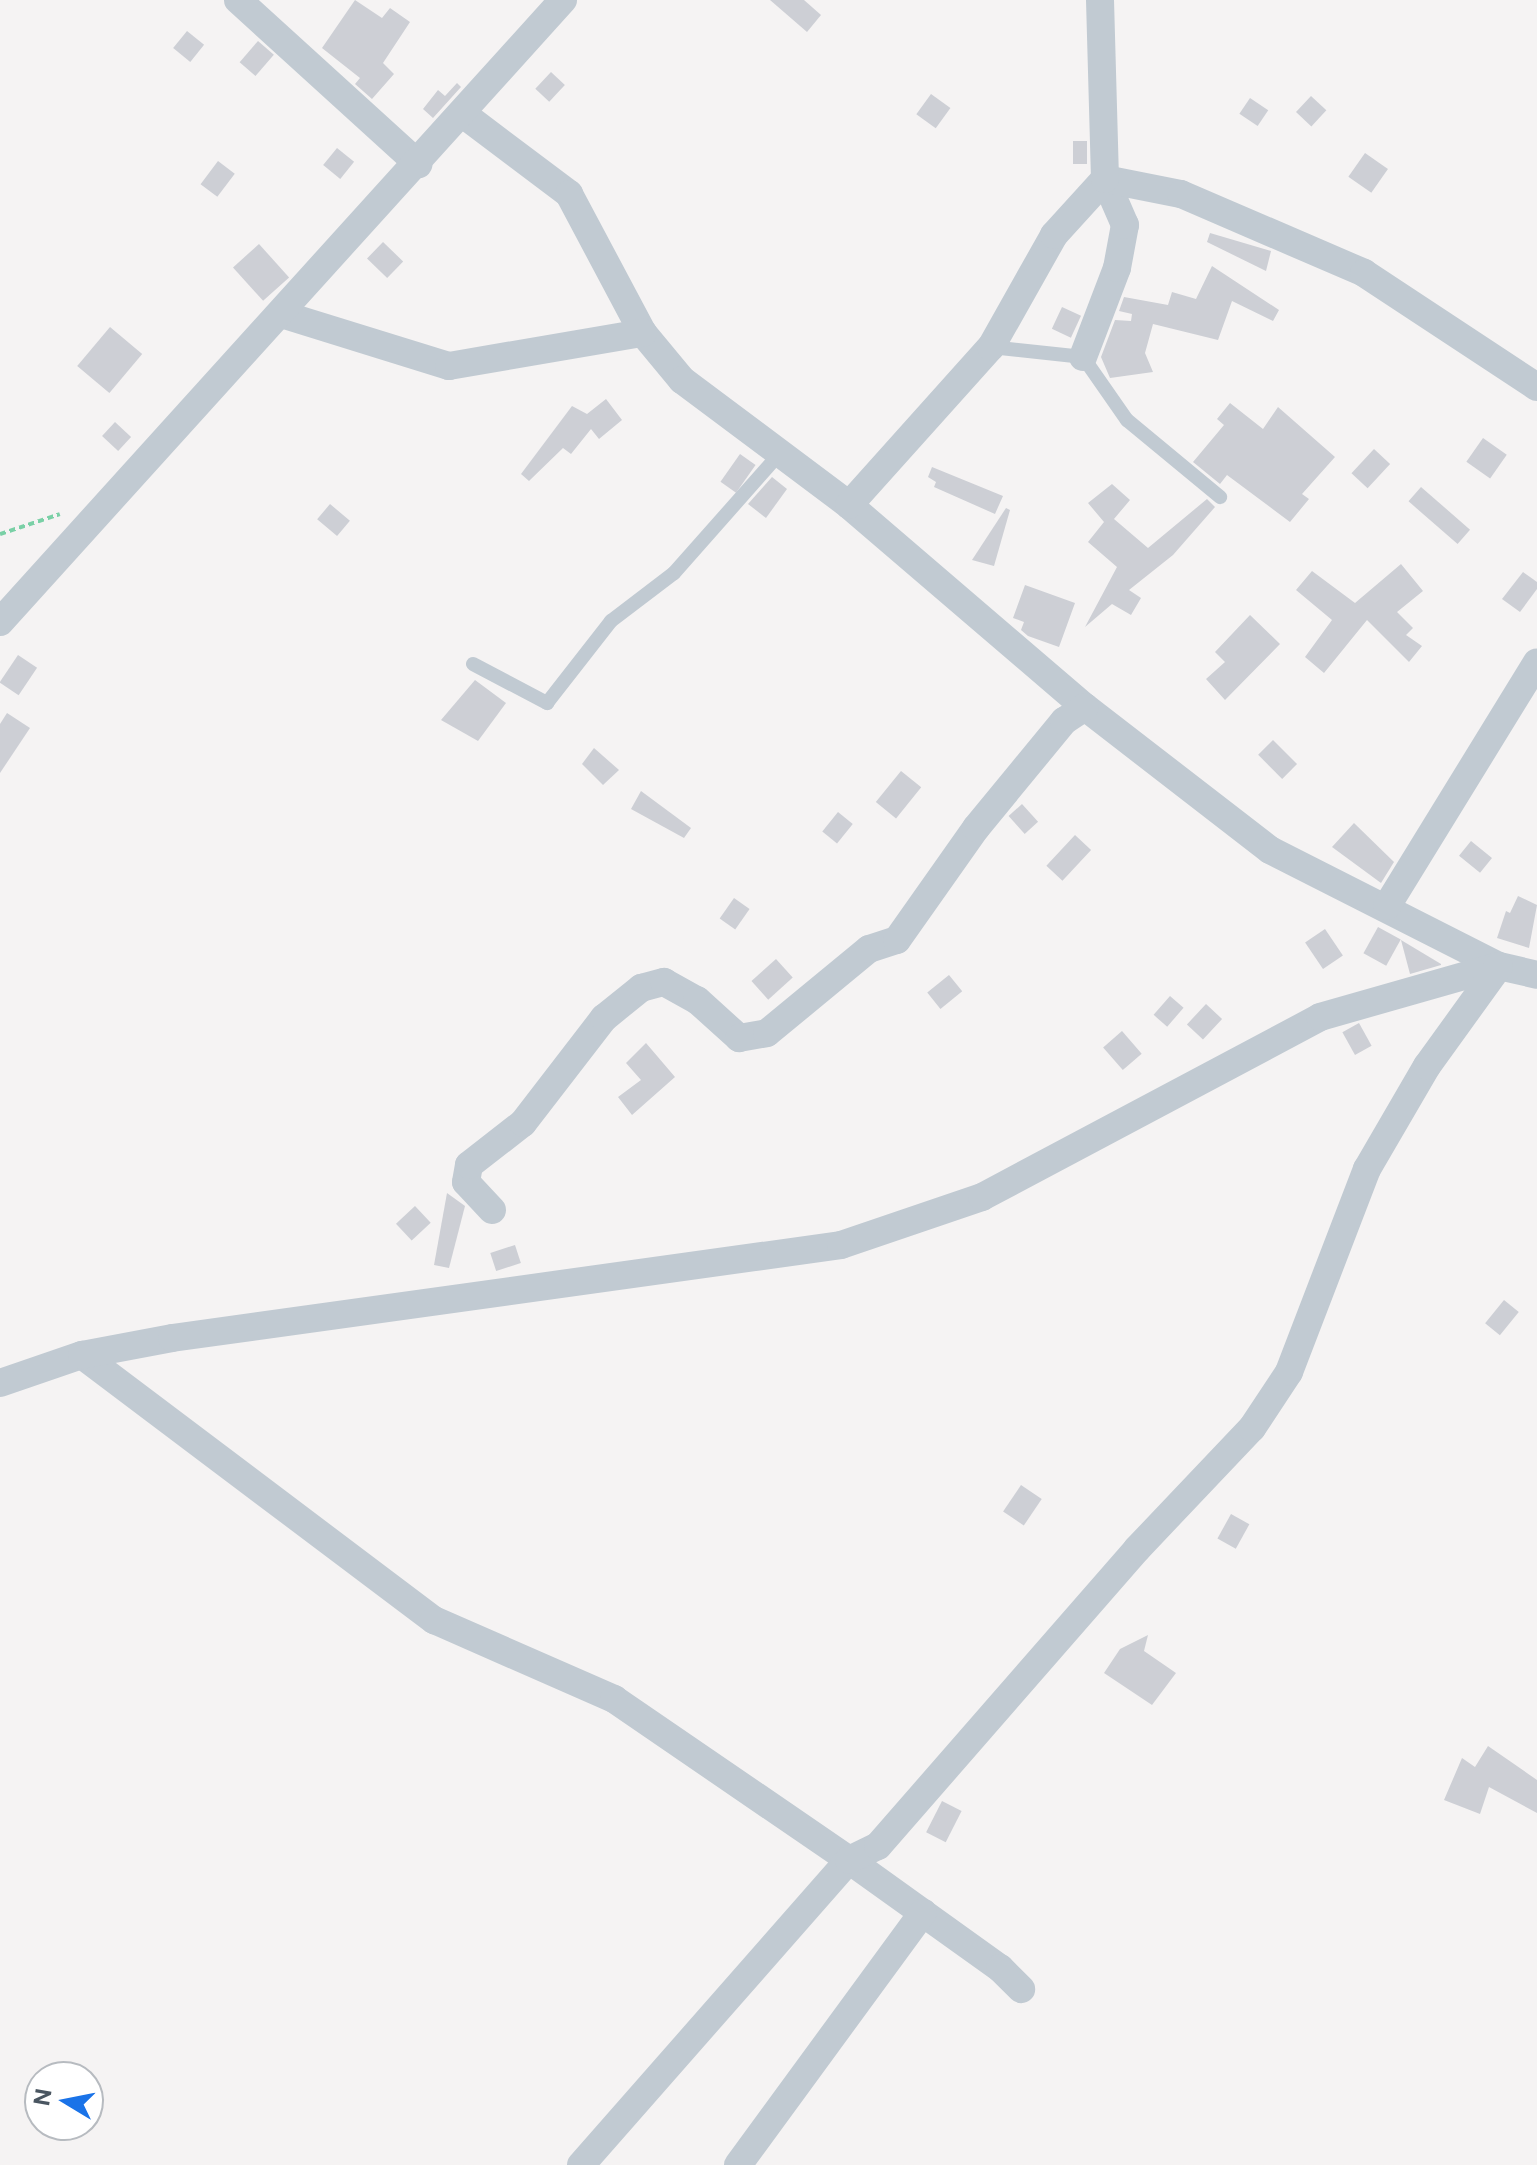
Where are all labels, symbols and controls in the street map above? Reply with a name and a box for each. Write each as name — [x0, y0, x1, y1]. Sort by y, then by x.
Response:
north arrow — [24, 2061, 104, 2141]
text: N — [28, 2086, 57, 2108]

